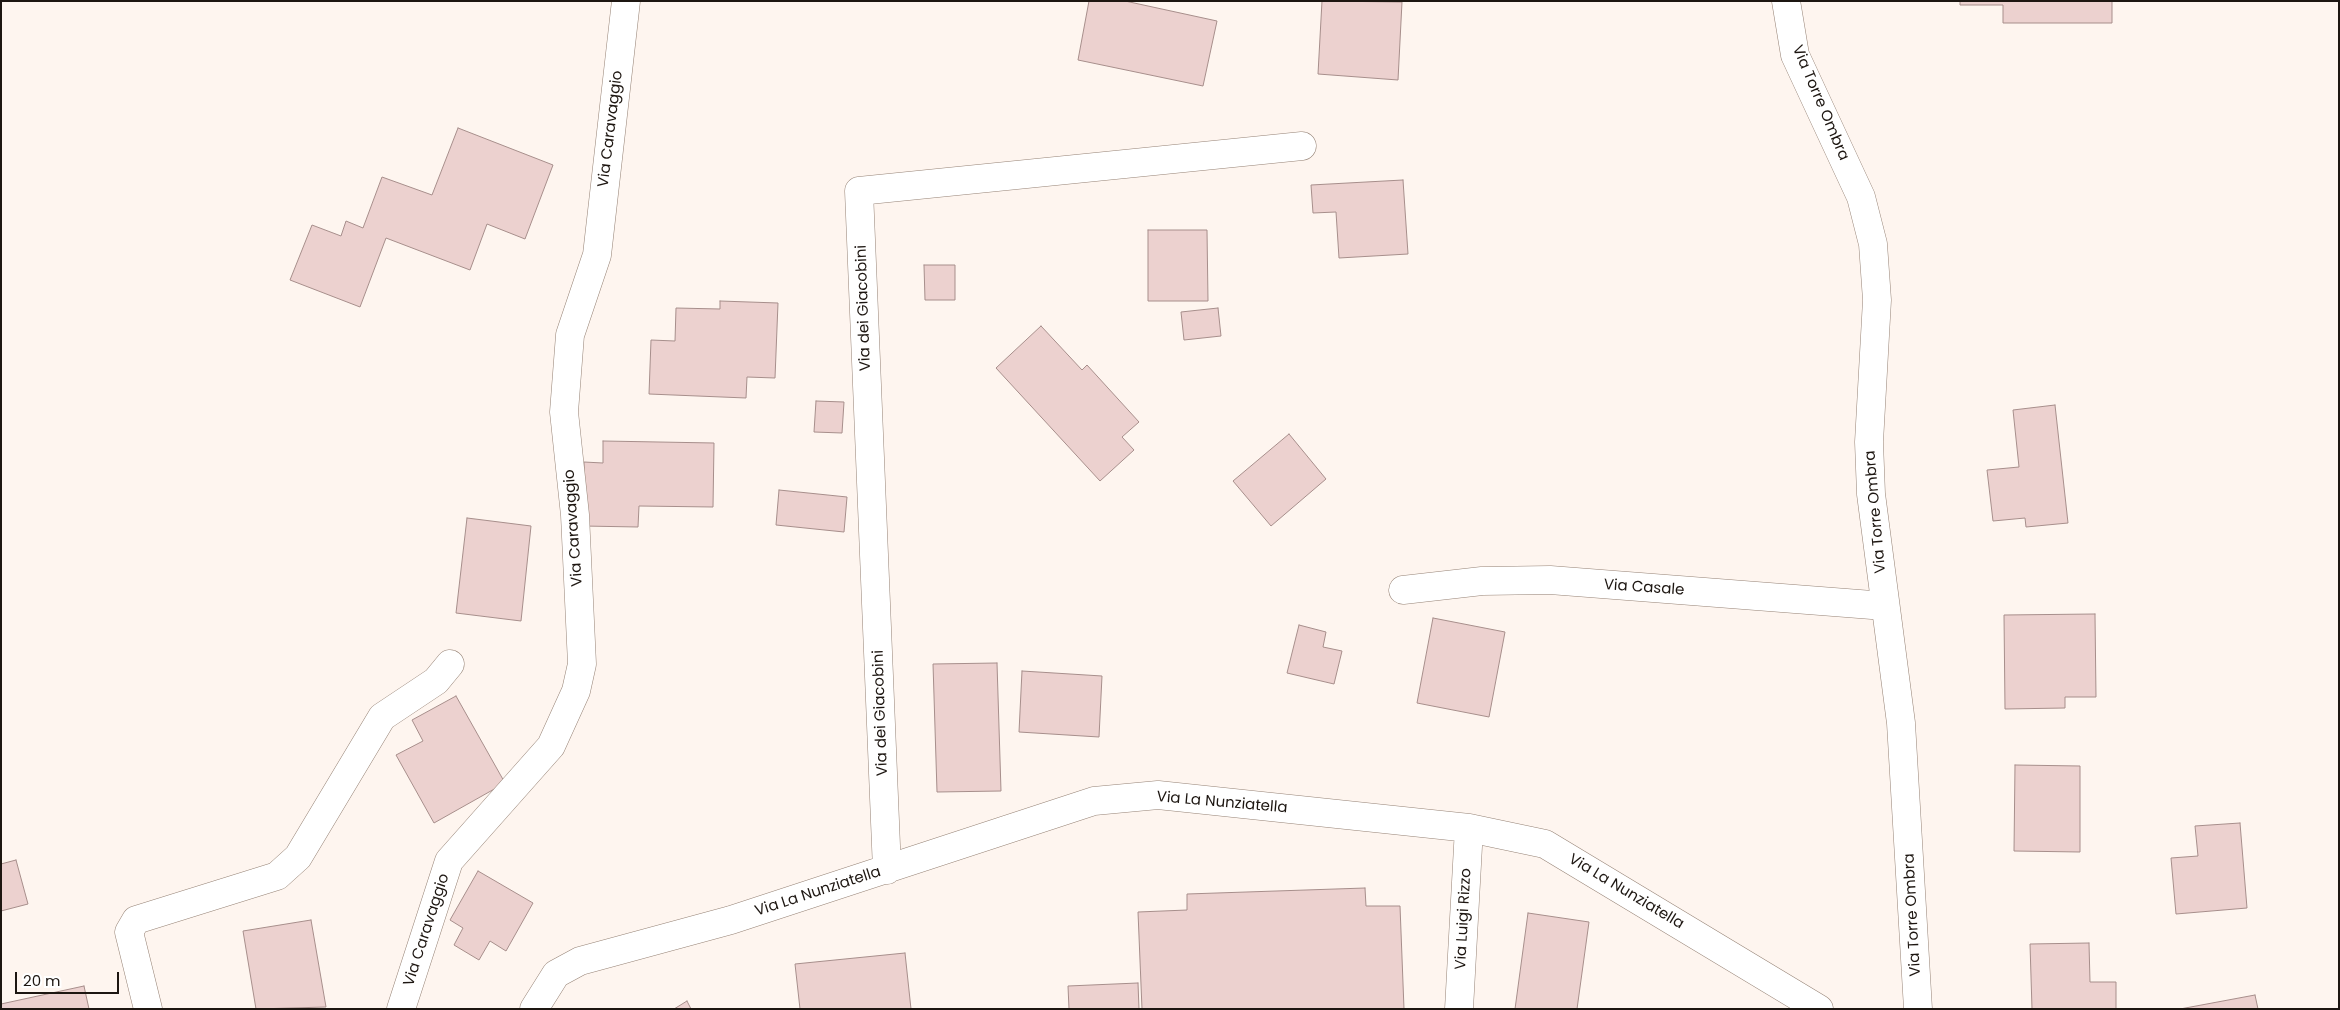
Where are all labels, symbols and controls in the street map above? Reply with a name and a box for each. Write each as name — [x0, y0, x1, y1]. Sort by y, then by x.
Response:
street label: Via Torre Ombra — [1788, 43, 1852, 163]
street label: Via Caravaggio — [595, 70, 627, 188]
street label: Via dei Giacobini — [853, 245, 875, 371]
street label: Via Torre Ombra — [1862, 450, 1890, 574]
street label: Via Caravaggio — [561, 469, 587, 587]
street label: Via Casale — [1603, 576, 1685, 600]
street label: Via dei Giacobini — [870, 650, 892, 776]
street label: Via La Nunziatella — [1156, 788, 1288, 818]
street label: Via La Nunziatella — [1565, 850, 1687, 934]
street label: Via Torre Ombra — [1901, 853, 1925, 977]
street label: Via La Nunziatella — [753, 863, 883, 921]
street label: Via Luigi Rizzo — [1452, 868, 1476, 970]
street label: Via Caravaggio — [400, 871, 454, 989]
scale bar — [18, 962, 121, 994]
text: 20 m — [23, 970, 61, 991]

